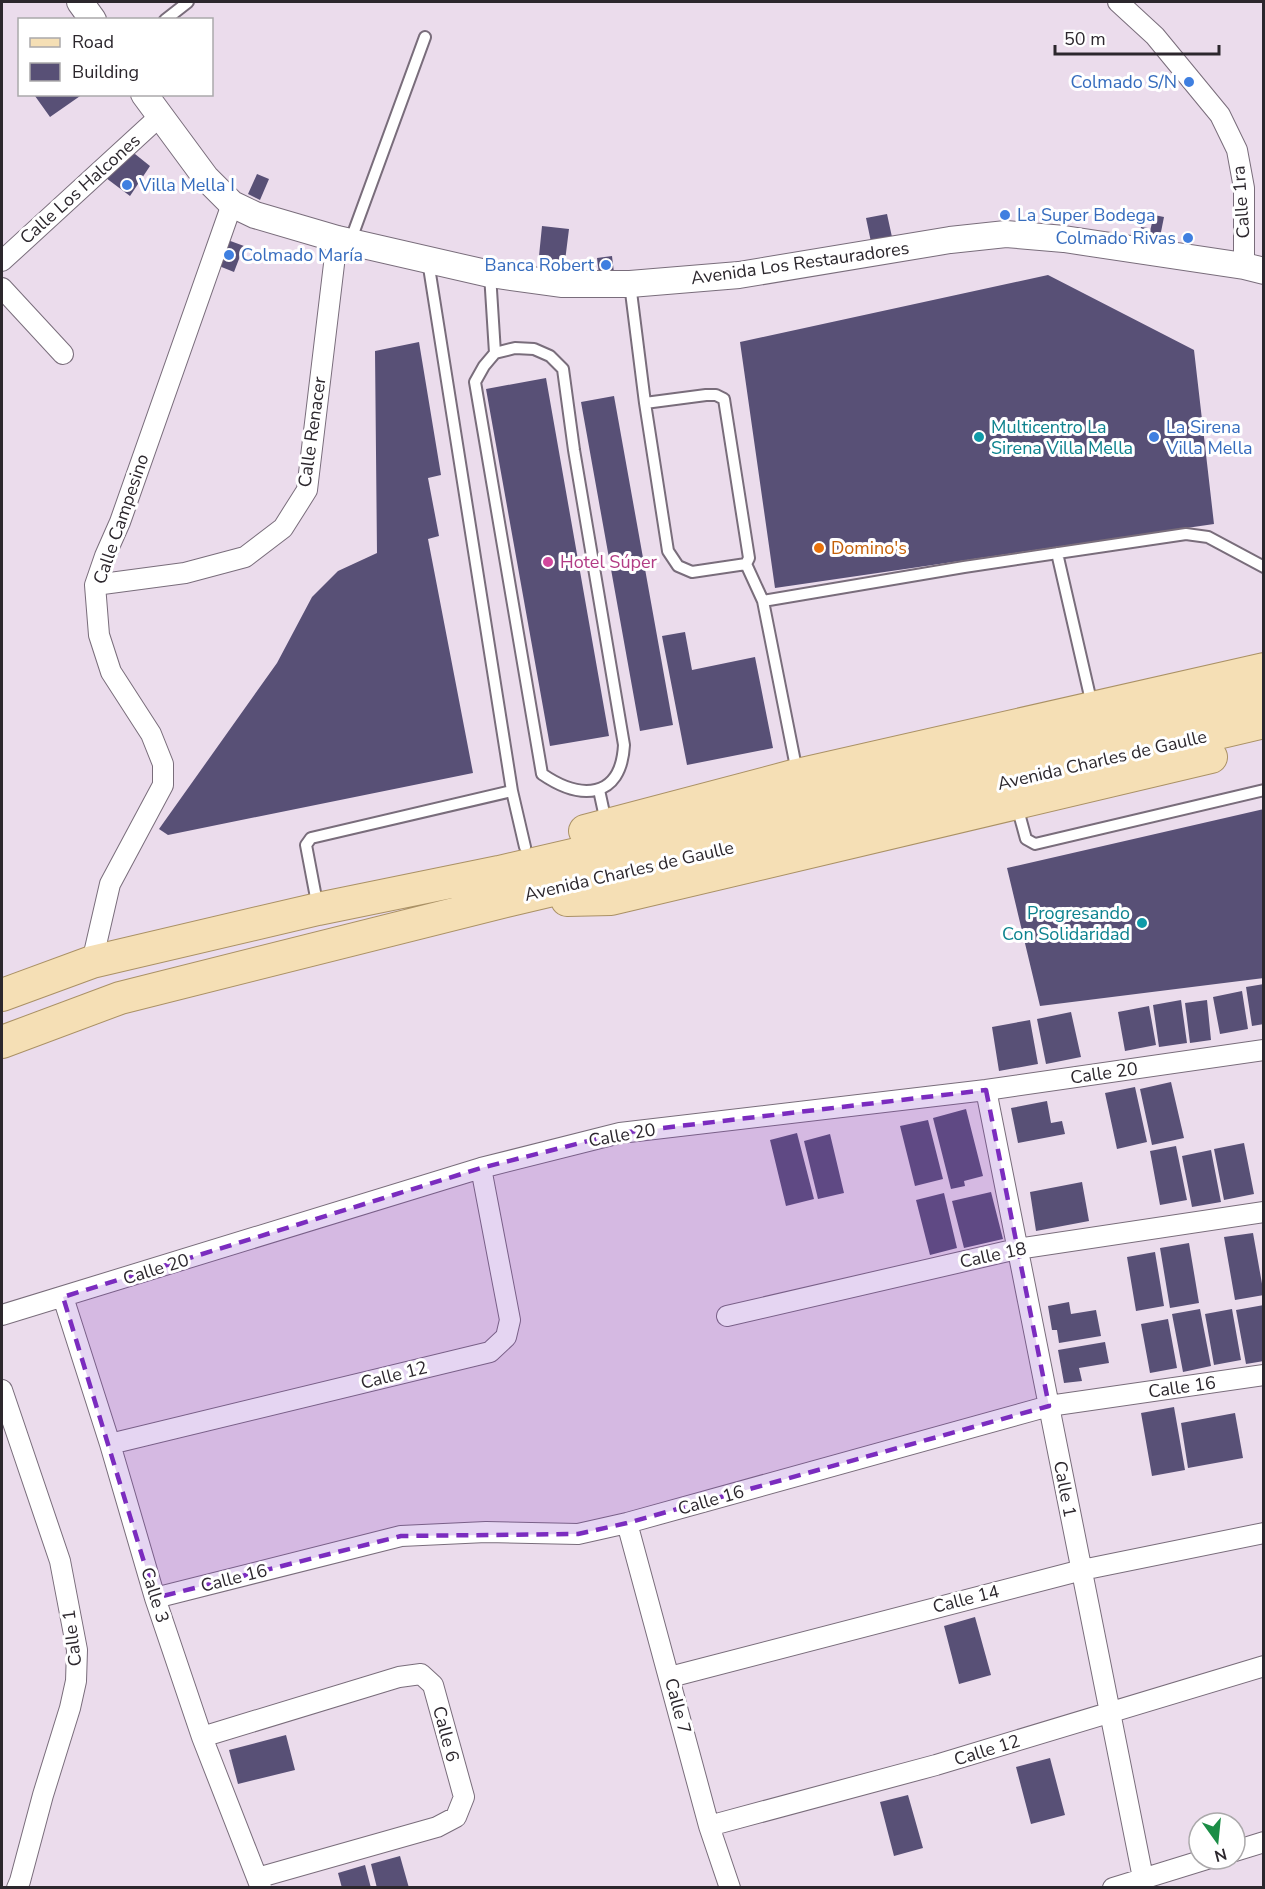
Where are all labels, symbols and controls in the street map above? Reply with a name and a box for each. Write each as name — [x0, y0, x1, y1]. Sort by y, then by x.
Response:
legend — [18, 18, 213, 96]
scale bar — [1055, 18, 1218, 56]
text: 50 m — [1064, 27, 1106, 51]
text: Road — [72, 30, 114, 54]
text: Building — [72, 60, 139, 84]
place label: Colmado S/N — [1071, 70, 1177, 94]
marker: Colmado S/N — [1182, 75, 1196, 89]
street label: Calle Los Halcones — [15, 128, 145, 250]
street label: Calle 1ra — [1226, 165, 1256, 239]
place label: Villa Mella I — [138, 173, 235, 197]
marker: Villa Mella I — [120, 178, 134, 192]
place label: La Super Bodega — [1017, 203, 1156, 227]
marker: La Super Bodega — [998, 208, 1012, 222]
place label: Colmado Rivas — [1056, 226, 1176, 250]
marker: Colmado Rivas — [1181, 231, 1195, 245]
street label: Avenida Los Restauradores — [689, 236, 911, 290]
place label: Colmado María — [241, 243, 363, 267]
marker: Colmado María — [222, 248, 236, 262]
place label: Banca Robert — [485, 253, 595, 277]
marker: Banca Robert — [599, 258, 613, 272]
street label: Calle Renacer — [292, 375, 332, 489]
place label: Multicentro La Sirena Villa Mella — [991, 415, 1133, 460]
place label: La Sirena Villa Mella — [1165, 415, 1253, 460]
marker: Multicentro La Sirena Villa Mella — [972, 430, 986, 444]
marker: La Sirena Villa Mella — [1147, 430, 1161, 444]
street label: Calle Campesino — [88, 451, 154, 587]
place label: Domino's — [831, 536, 907, 560]
marker: Domino's — [812, 541, 826, 555]
place label: Hotel Súper — [560, 550, 658, 574]
marker: Hotel Súper — [541, 555, 555, 569]
street label: Avenida Charles de Gaulle — [995, 724, 1209, 796]
street label: Avenida Charles de Gaulle — [522, 835, 736, 907]
place label: Progresando Con Solidaridad — [1002, 901, 1130, 946]
marker: Progresando Con Solidaridad — [1135, 916, 1149, 930]
street label: Calle 20 — [1069, 1056, 1139, 1090]
street label: Calle 20 — [587, 1117, 657, 1153]
street label: Calle 18 — [957, 1236, 1029, 1274]
street label: Calle 20 — [120, 1248, 192, 1290]
street label: Calle 12 — [358, 1355, 430, 1395]
street label: Calle 16 — [1147, 1370, 1217, 1404]
street label: Calle 1 — [1048, 1459, 1082, 1519]
street label: Calle 16 — [675, 1479, 747, 1521]
street label: Calle 16 — [198, 1558, 270, 1598]
street label: Calle 3 — [135, 1564, 175, 1626]
street label: Calle 14 — [930, 1579, 1002, 1619]
street label: Calle 1 — [57, 1608, 87, 1668]
street label: Calle 7 — [659, 1675, 697, 1737]
street label: Calle 6 — [427, 1703, 465, 1765]
street label: Calle 12 — [951, 1729, 1023, 1771]
north arrow — [1187, 1811, 1247, 1871]
text: N — [1212, 1842, 1229, 1867]

